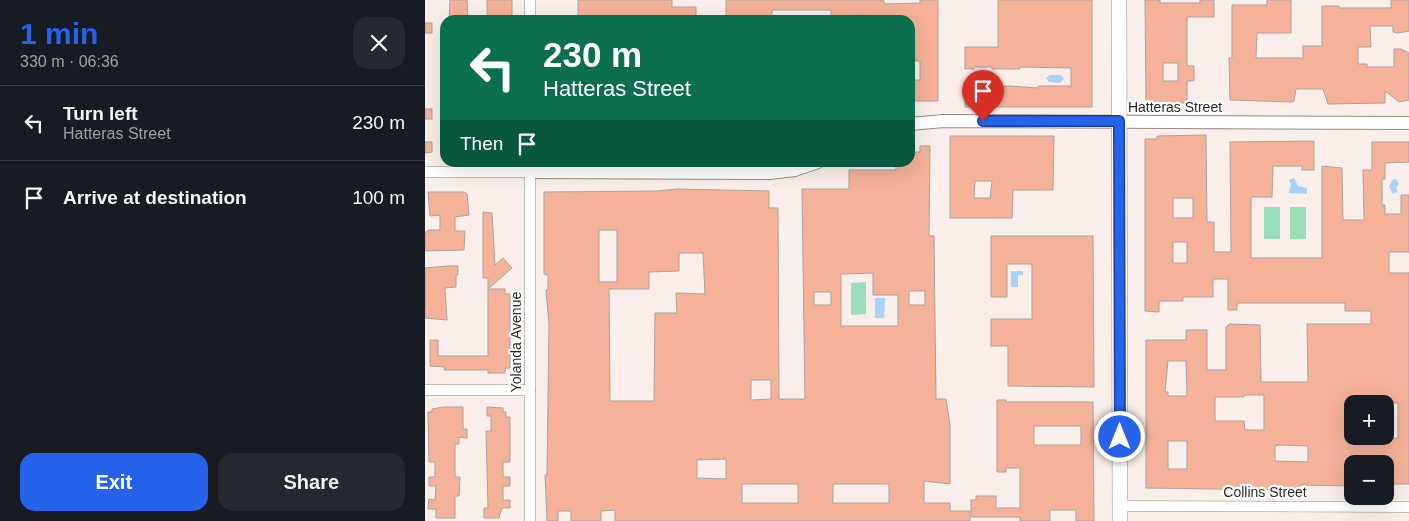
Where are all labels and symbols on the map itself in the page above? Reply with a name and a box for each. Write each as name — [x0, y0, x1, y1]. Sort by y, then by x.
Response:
pin — [962, 70, 1004, 121]
street label: Hatteras Street — [1128, 99, 1222, 115]
street label: Yolanda Avenue — [508, 292, 524, 392]
position arrow — [1093, 410, 1145, 462]
street label: Collins Street — [1223, 484, 1307, 500]

